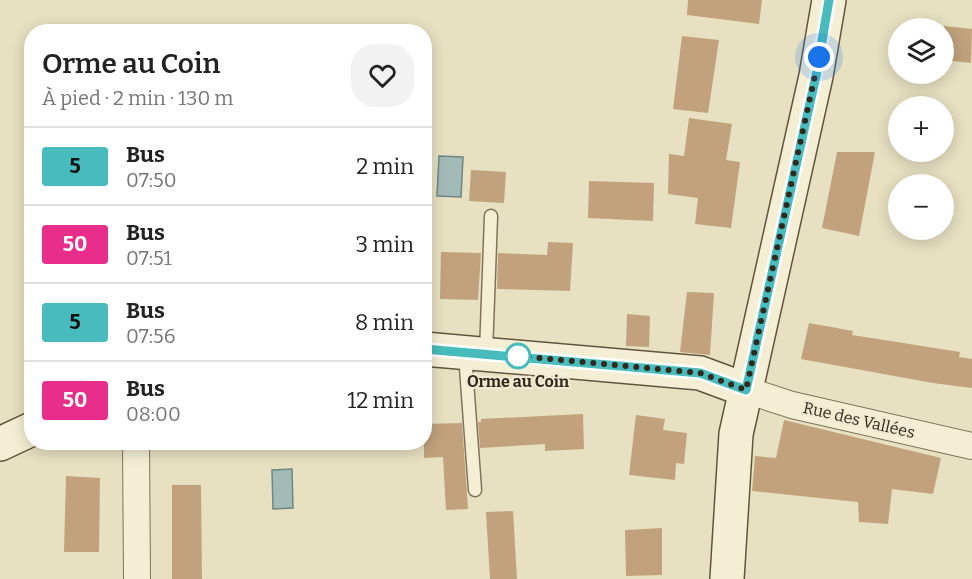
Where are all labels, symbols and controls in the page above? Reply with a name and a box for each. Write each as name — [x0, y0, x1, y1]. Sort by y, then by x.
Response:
map controls — [888, 18, 954, 240]
button: layers — [888, 18, 954, 84]
your location — [804, 42, 834, 72]
button: heart — [351, 44, 414, 107]
text: Orme au Coin — [42, 47, 220, 80]
text: À pied · 2 min · 130 m — [42, 86, 233, 110]
button: + — [888, 96, 954, 162]
text: Bus — [126, 141, 165, 168]
text: 5 — [69, 153, 81, 179]
text: 2 min — [356, 153, 414, 180]
text: 07:50 — [126, 168, 177, 192]
button: − — [888, 174, 954, 240]
text: Bus — [126, 219, 165, 246]
text: 50 — [63, 231, 87, 257]
text: 3 min — [356, 231, 414, 258]
text: 07:51 — [126, 246, 172, 270]
text: Bus — [126, 297, 165, 324]
text: 5 — [69, 309, 81, 335]
text: 8 min — [355, 309, 414, 336]
text: 07:56 — [126, 324, 176, 348]
marker: Orme au Coin — [505, 343, 531, 369]
place label: Orme au Coin — [467, 372, 570, 391]
text: Bus — [126, 375, 165, 402]
text: 50 — [63, 387, 87, 413]
text: 12 min — [347, 387, 414, 414]
street label: Rue des Vallées — [801, 398, 917, 442]
text: 08:00 — [126, 402, 181, 426]

